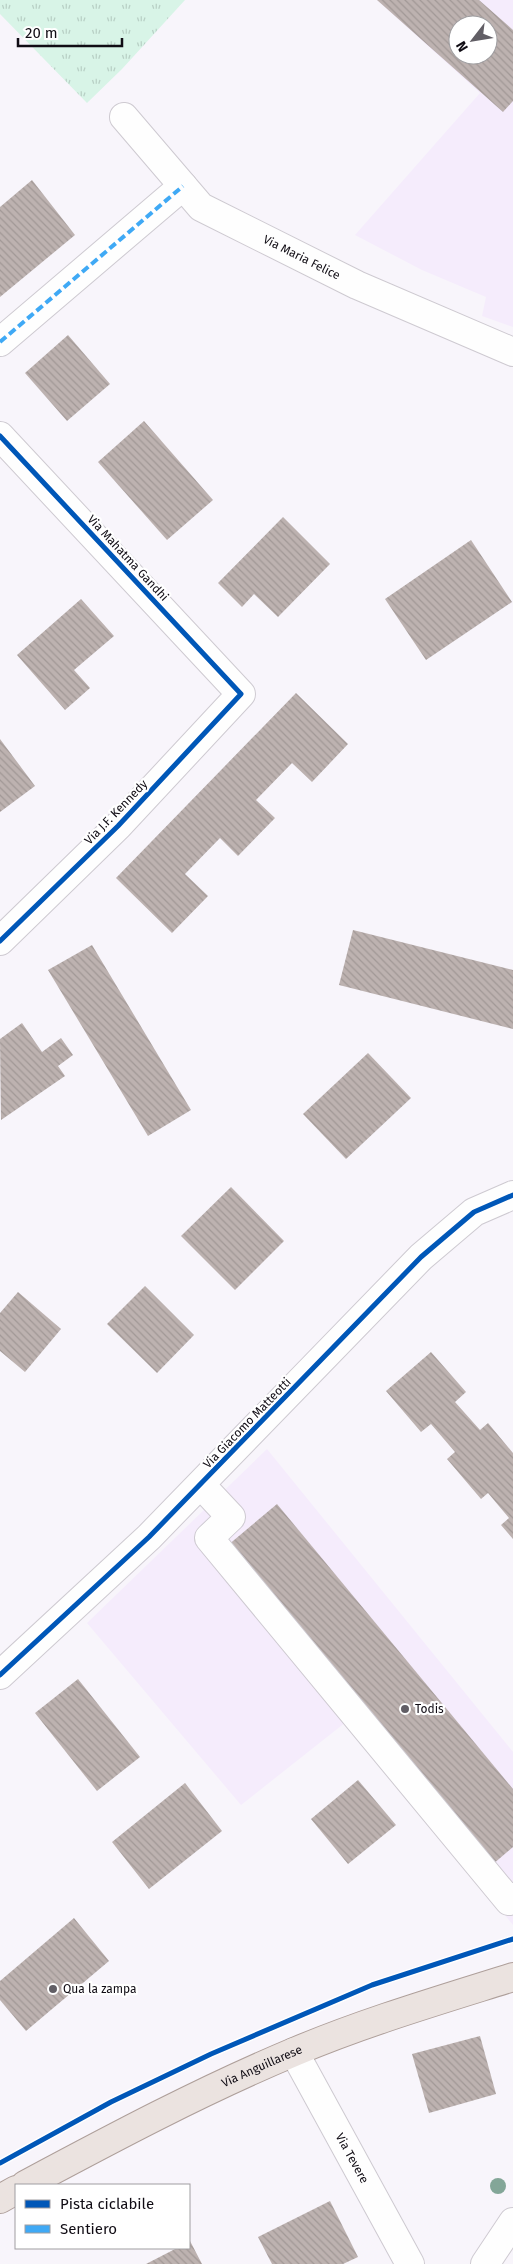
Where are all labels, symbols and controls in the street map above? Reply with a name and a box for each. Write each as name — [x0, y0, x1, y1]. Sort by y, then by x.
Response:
scale bar — [18, 15, 121, 47]
north arrow — [448, 15, 498, 65]
text: 20 m — [25, 24, 58, 42]
text: N — [453, 38, 472, 55]
street label: Via Maria Felice — [261, 232, 343, 282]
street label: Via Mahatma Gandhi — [85, 512, 171, 604]
street label: Via J.F. Kennedy — [82, 777, 150, 847]
street label: Via Giacomo Matteotti — [200, 1375, 294, 1471]
place label: Todis — [415, 1702, 444, 1716]
marker: Todis — [399, 1703, 411, 1715]
place label: Qua la zampa — [63, 1982, 137, 1996]
marker: Qua la zampa — [47, 1983, 59, 1995]
street label: Via Anguillarese — [219, 2042, 304, 2090]
street label: Via Tevere — [333, 2131, 371, 2186]
legend — [15, 2184, 190, 2249]
text: Pista ciclabile — [60, 2195, 154, 2213]
text: Sentiero — [60, 2220, 117, 2238]

